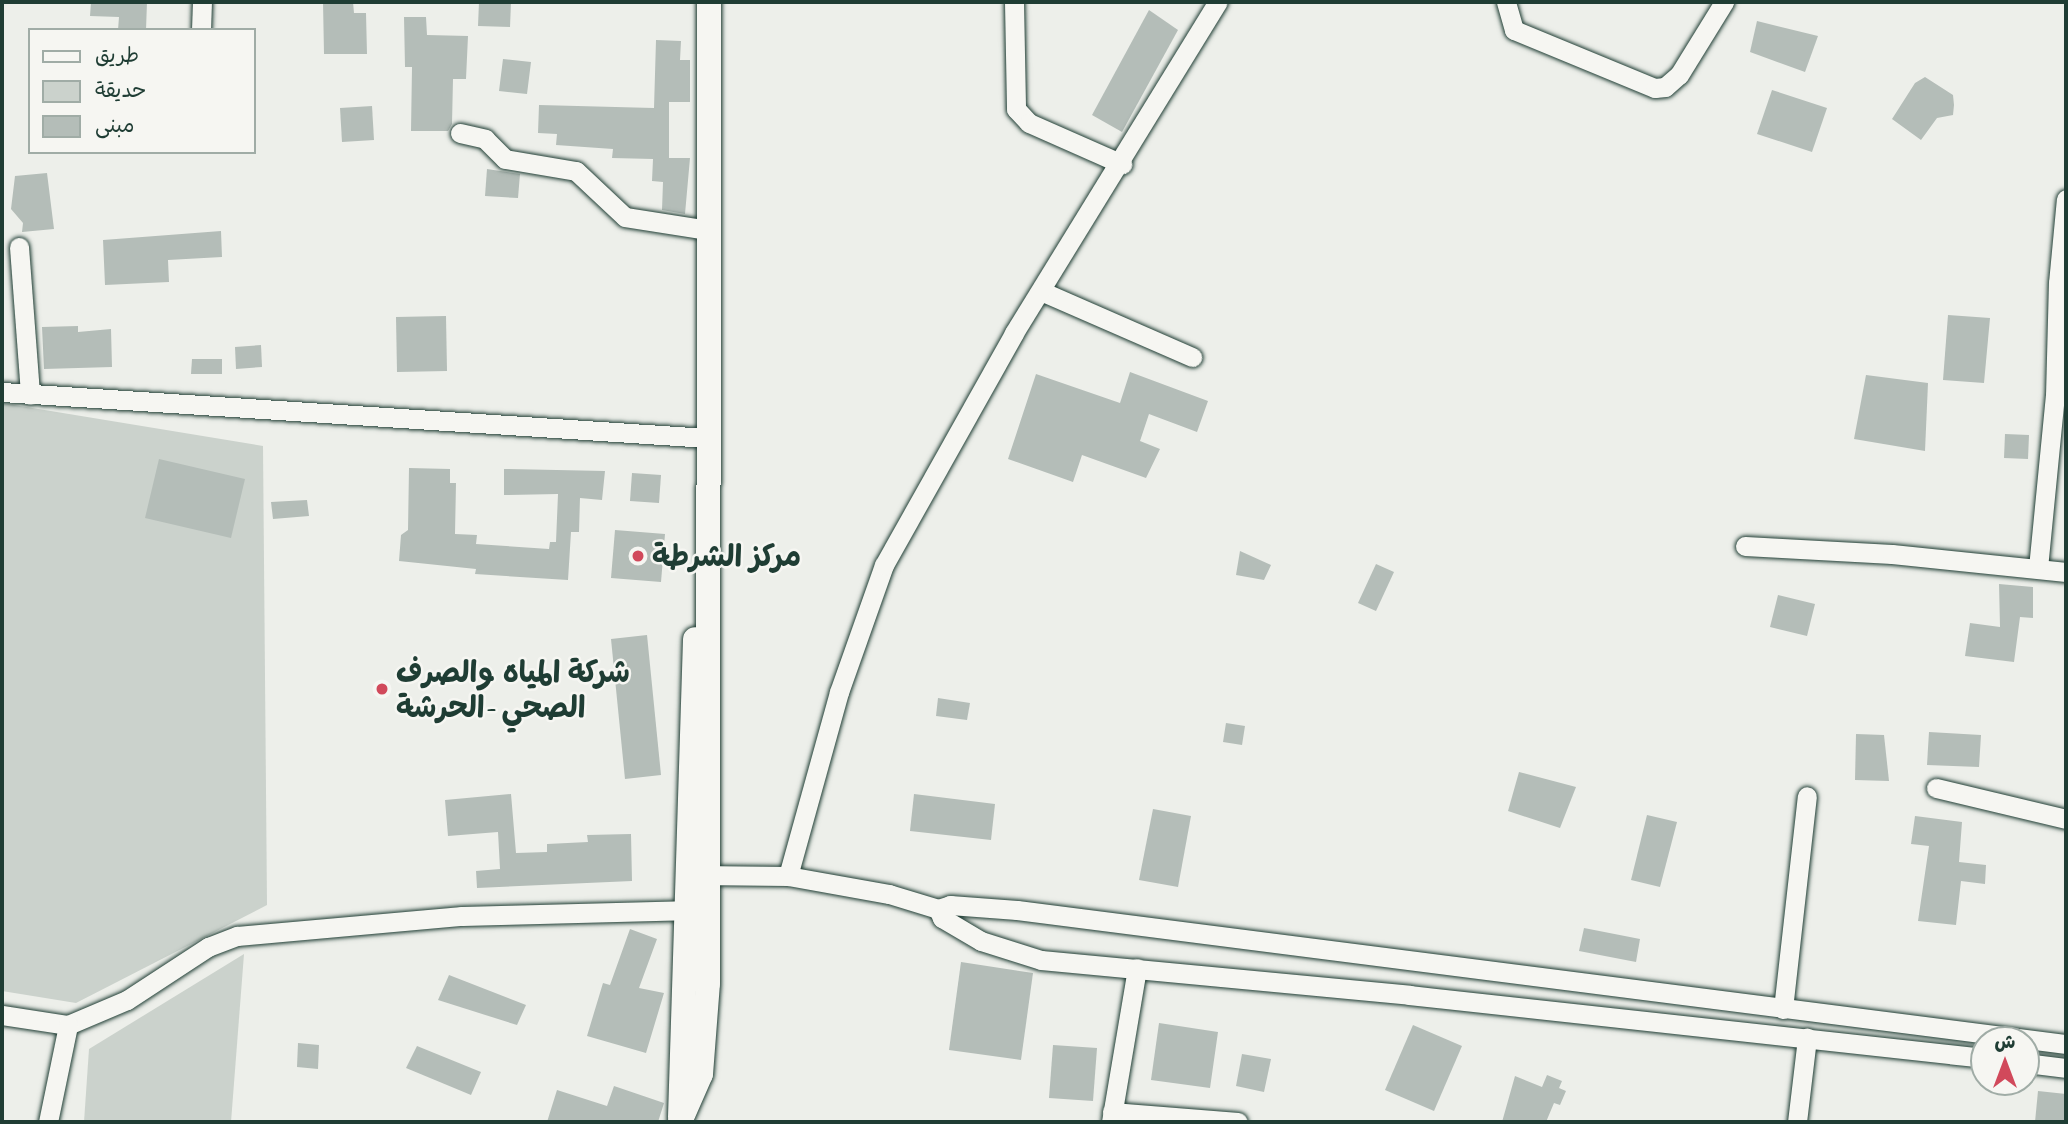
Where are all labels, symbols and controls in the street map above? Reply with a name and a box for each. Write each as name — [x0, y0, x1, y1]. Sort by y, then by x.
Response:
legend — [28, 28, 256, 154]
text: طريق — [95, 42, 139, 68]
text: حديقة — [95, 77, 146, 103]
text: مبنى — [95, 112, 134, 138]
place label: مركز الشرطة — [652, 538, 801, 574]
marker: مركز الشرطة — [630, 548, 646, 564]
place label: شركة المياه والصرف الصحي -الحرشة — [396, 654, 630, 724]
marker: شركة المياه والصرف الصحي -الحرشة — [374, 681, 390, 697]
north arrow — [1970, 1026, 2040, 1096]
text: ش — [1995, 1030, 2015, 1054]

